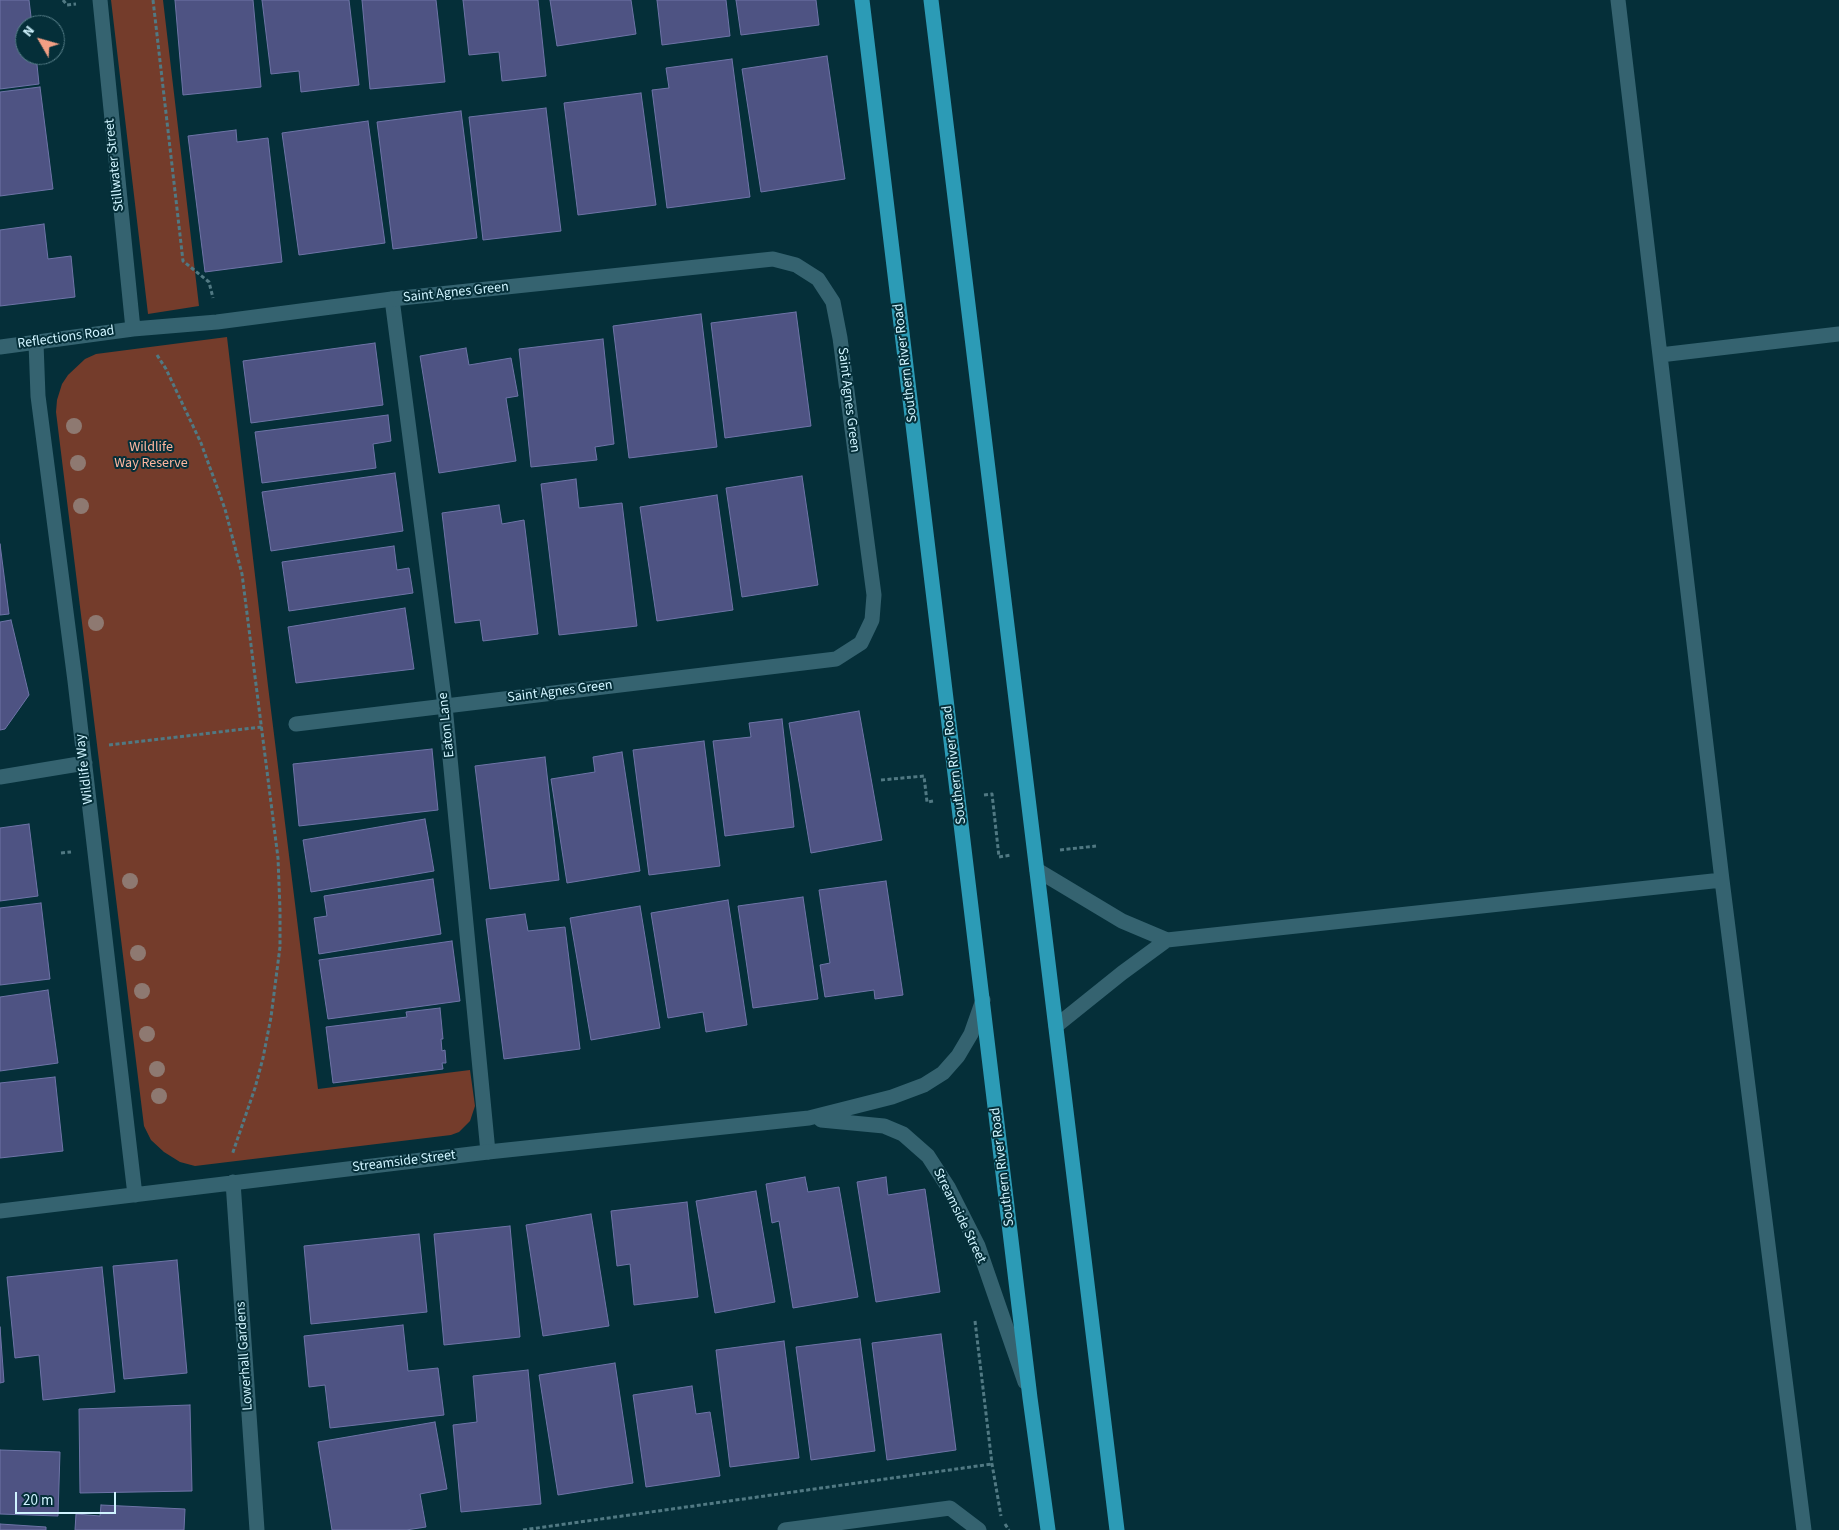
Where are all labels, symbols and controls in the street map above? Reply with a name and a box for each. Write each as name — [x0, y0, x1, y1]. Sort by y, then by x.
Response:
north arrow — [15, 15, 65, 65]
text: N — [18, 22, 40, 41]
street label: Stillwater Street — [102, 118, 128, 212]
street label: Saint Agnes Green — [402, 279, 510, 307]
street label: Southern River Road — [890, 303, 922, 423]
street label: Reflections Road — [16, 323, 116, 353]
street label: Saint Agnes Green — [833, 346, 863, 454]
park label: Wildlife Way Reserve — [114, 440, 188, 472]
street label: Saint Agnes Green — [506, 677, 614, 707]
street label: Eaton Lane — [435, 692, 459, 758]
street label: Southern River Road — [939, 705, 971, 825]
street label: Wildlife Way — [72, 733, 98, 805]
street label: Southern River Road — [987, 1107, 1019, 1227]
street label: Streamside Street — [351, 1147, 457, 1177]
street label: Streamside Street — [929, 1166, 989, 1266]
street label: Lowerhall Gardens — [233, 1301, 257, 1411]
scale bar — [18, 1482, 119, 1514]
text: 20 m — [23, 1490, 53, 1511]

